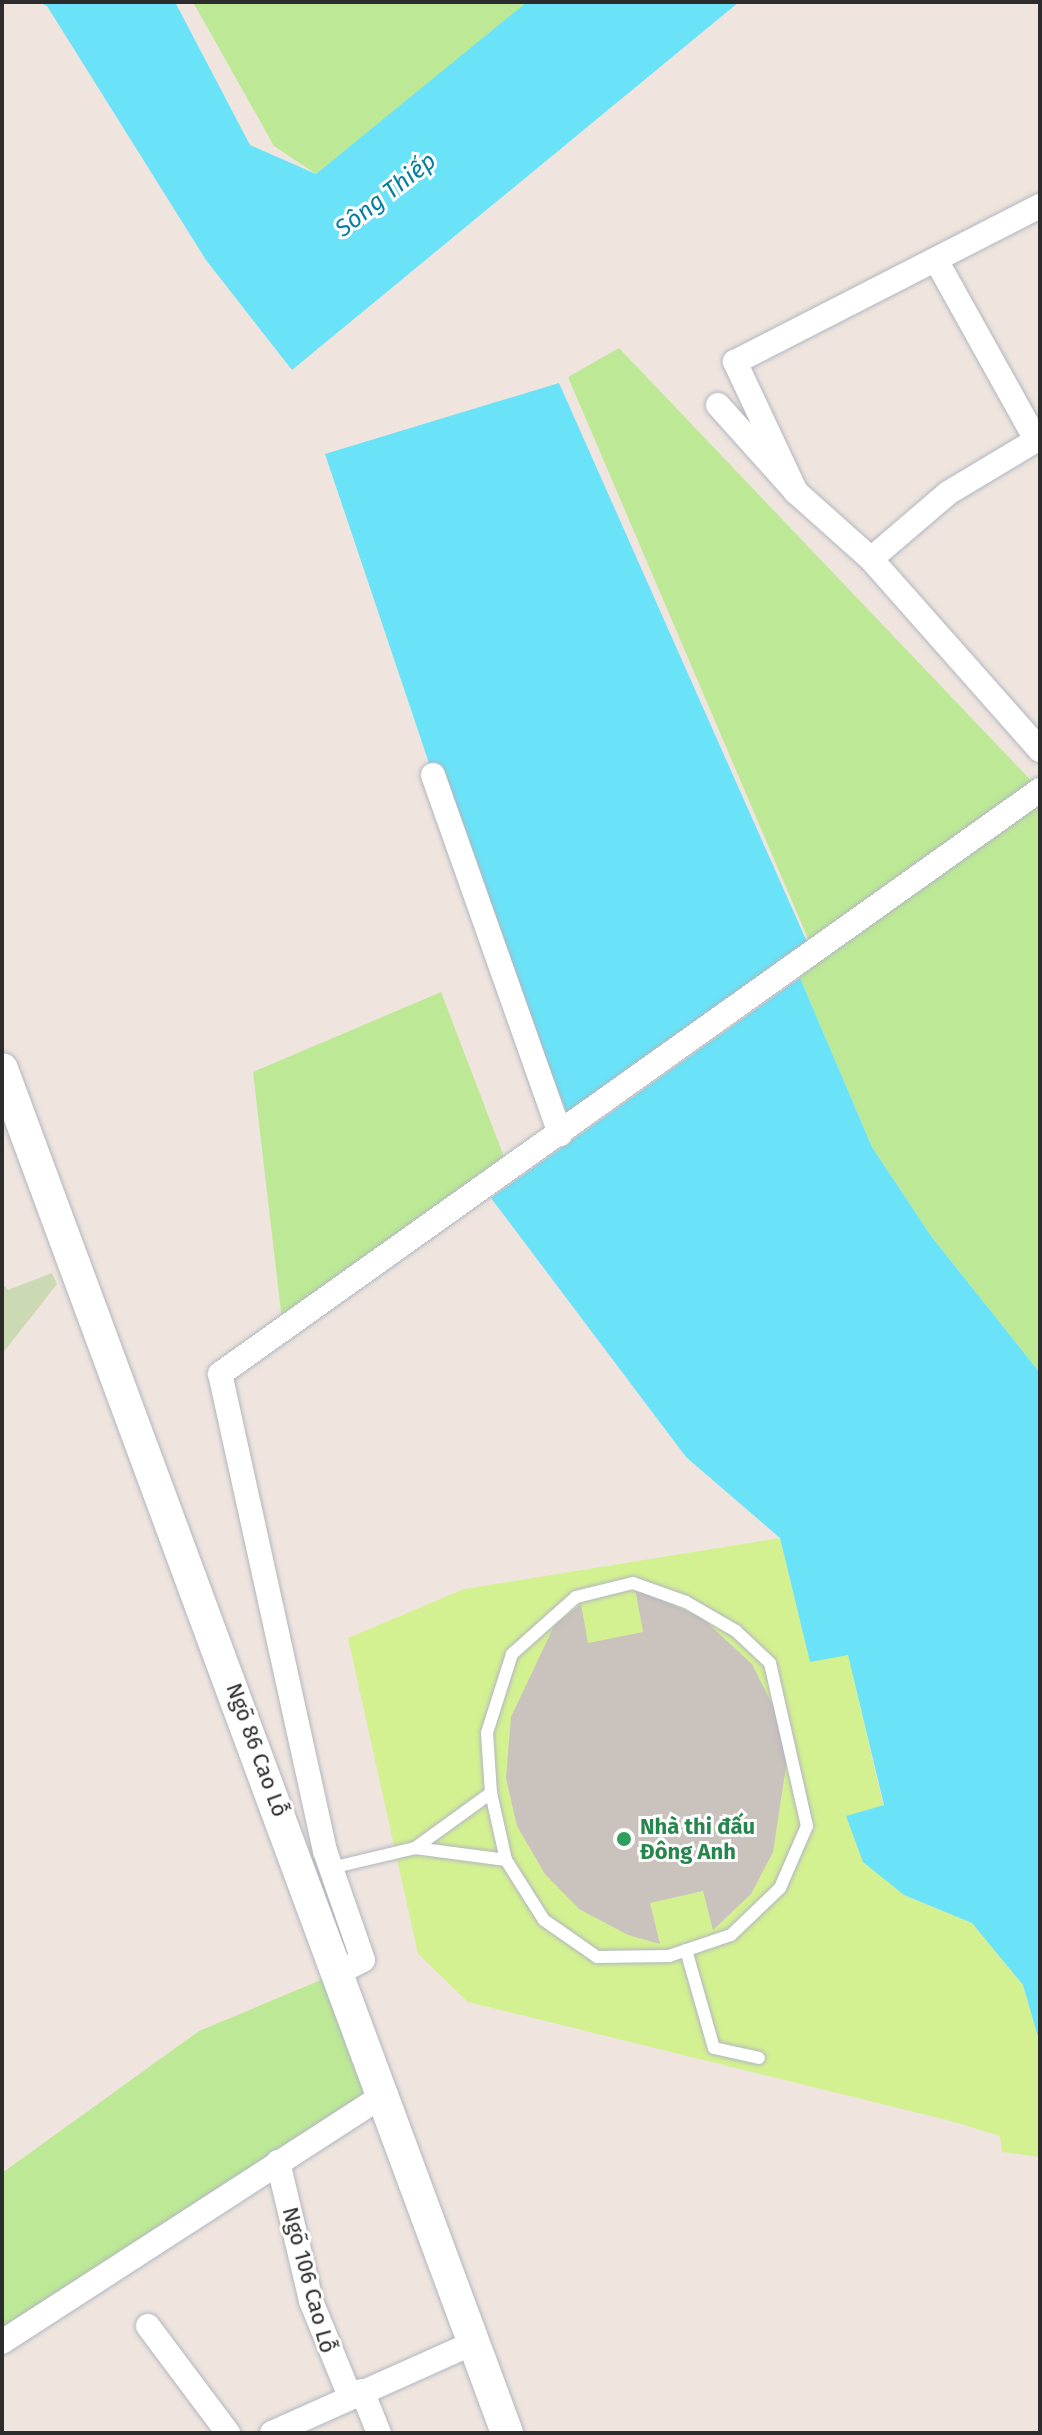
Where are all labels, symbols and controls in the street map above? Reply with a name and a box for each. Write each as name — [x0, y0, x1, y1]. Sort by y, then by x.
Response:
water label: Sông Thiếp — [330, 147, 442, 243]
street label: Ngõ 86 Cao Lỗ — [221, 1679, 293, 1821]
place label: Nhà thi đấu Đông Anh — [640, 1813, 755, 1864]
marker: Nhà thi đấu Đông Anh — [615, 1830, 633, 1848]
street label: Ngõ 106 Cao Lỗ — [277, 2204, 341, 2356]

